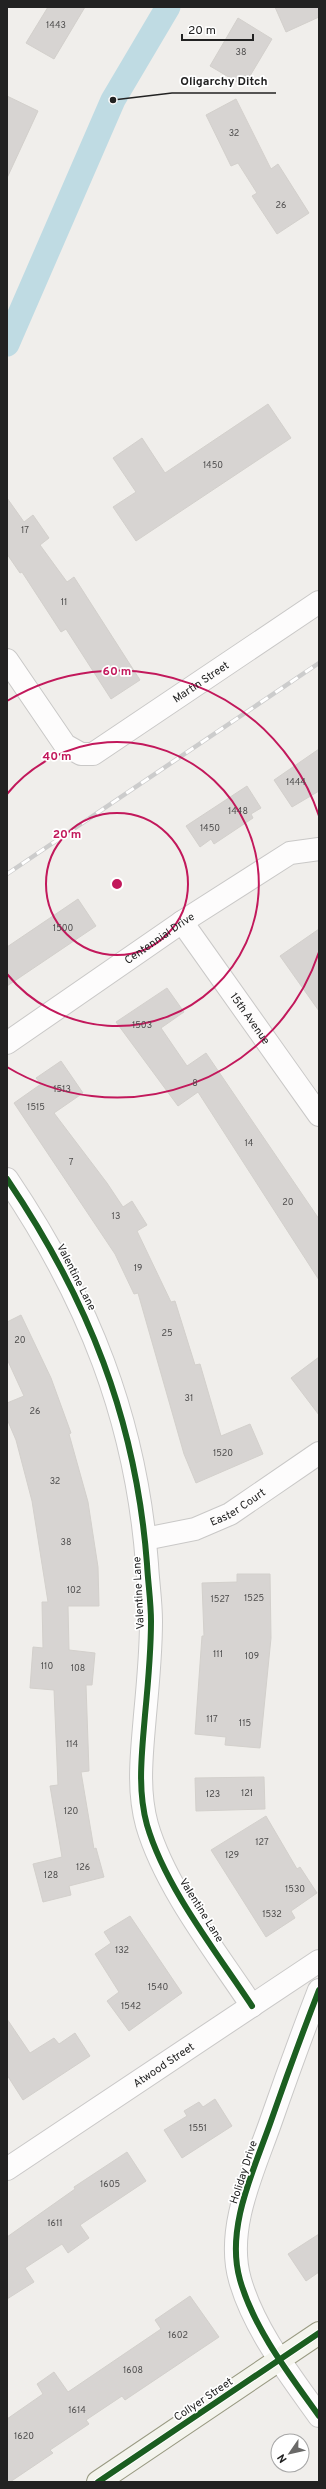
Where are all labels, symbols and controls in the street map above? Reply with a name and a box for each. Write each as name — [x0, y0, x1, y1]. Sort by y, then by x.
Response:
scale bar — [182, 16, 253, 42]
house number: 1443 — [46, 20, 66, 31]
text: 20 m — [188, 23, 216, 39]
house number: 38 — [236, 47, 246, 58]
callout: Oligarchy Ditch — [172, 69, 276, 93]
text: Oligarchy Ditch — [180, 74, 268, 90]
house number: 32 — [229, 128, 239, 139]
house number: 26 — [276, 200, 286, 211]
house number: 1450 — [203, 460, 223, 471]
house number: 17 — [21, 525, 29, 536]
house number: 11 — [61, 597, 67, 608]
street label: Martin Street — [170, 659, 232, 706]
text: 60 m — [103, 664, 131, 680]
text: 40 m — [42, 749, 72, 765]
house number: 1444 — [286, 777, 306, 788]
house number: 1448 — [228, 806, 248, 817]
house number: 1450 — [200, 823, 220, 834]
text: 20 m — [53, 827, 81, 843]
centre of rings — [110, 877, 124, 891]
street label: Centennial Drive — [122, 910, 198, 968]
house number: 1500 — [53, 923, 73, 934]
street label: 15th Avenue — [226, 990, 273, 1047]
house number: 1503 — [132, 1020, 152, 1031]
house number: 8 — [192, 1078, 198, 1089]
house number: 1513 — [53, 1084, 71, 1095]
house number: 1515 — [27, 1102, 45, 1113]
house number: 14 — [245, 1138, 254, 1149]
house number: 7 — [69, 1157, 74, 1168]
house number: 20 — [282, 1197, 294, 1208]
house number: 13 — [112, 1211, 120, 1222]
street label: Valentine Lane — [53, 1242, 99, 1313]
house number: 19 — [134, 1263, 142, 1274]
house number: 25 — [161, 1328, 173, 1339]
house number: 20 — [14, 1335, 26, 1346]
house number: 31 — [185, 1393, 193, 1404]
house number: 26 — [30, 1406, 40, 1417]
house number: 1520 — [213, 1448, 233, 1459]
house number: 32 — [50, 1476, 60, 1487]
street label: Easter Court — [208, 1486, 269, 1530]
house number: 38 — [61, 1537, 71, 1548]
street label: Valentine Lane — [130, 1556, 148, 1630]
house number: 102 — [67, 1585, 81, 1596]
house number: 1525 — [244, 1593, 264, 1604]
house number: 1527 — [210, 1594, 230, 1605]
house number: 111 — [213, 1649, 223, 1660]
house number: 109 — [245, 1651, 259, 1662]
house number: 110 — [41, 1661, 53, 1672]
house number: 108 — [71, 1663, 85, 1674]
house number: 117 — [206, 1714, 218, 1725]
house number: 115 — [239, 1718, 251, 1729]
house number: 114 — [66, 1739, 78, 1750]
house number: 121 — [241, 1788, 253, 1799]
house number: 123 — [206, 1789, 220, 1800]
house number: 120 — [64, 1806, 79, 1817]
house number: 127 — [255, 1837, 269, 1848]
house number: 129 — [225, 1850, 239, 1861]
house number: 126 — [76, 1862, 90, 1873]
house number: 128 — [44, 1870, 58, 1881]
street label: Valentine Lane — [176, 1876, 226, 1945]
house number: 1530 — [285, 1884, 305, 1895]
house number: 1532 — [262, 1909, 282, 1920]
house number: 132 — [115, 1945, 129, 1956]
house number: 1540 — [148, 1982, 168, 1993]
house number: 1542 — [121, 2001, 141, 2012]
street label: Atwood Street — [131, 2040, 197, 2091]
house number: 1551 — [189, 2123, 207, 2134]
street label: Holiday Drive — [227, 2139, 261, 2206]
house number: 1605 — [100, 2179, 120, 2190]
house number: 1611 — [47, 2218, 63, 2229]
house number: 1602 — [168, 2330, 188, 2341]
house number: 1608 — [123, 2365, 143, 2376]
street label: Collyer Street — [171, 2375, 236, 2425]
house number: 1614 — [68, 2405, 86, 2416]
house number: 1620 — [14, 2431, 34, 2442]
north arrow — [270, 2433, 310, 2473]
text: N — [275, 2451, 291, 2465]

